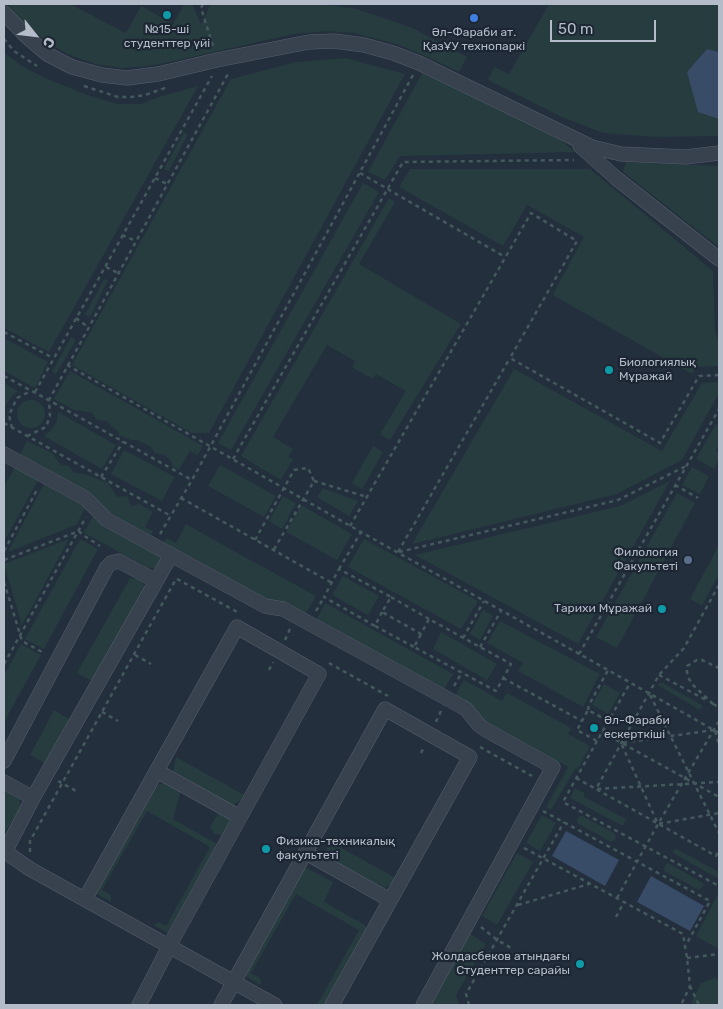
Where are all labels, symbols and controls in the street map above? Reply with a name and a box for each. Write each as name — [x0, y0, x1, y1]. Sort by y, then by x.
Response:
marker: №15-ші студенттер үйі — [161, 9, 173, 21]
north arrow — [10, 10, 60, 60]
scale bar — [553, 10, 659, 42]
marker: Әл-Фараби ат. ҚазҰУ технопаркі — [468, 12, 480, 24]
text: 50 m — [558, 20, 593, 38]
place label: №15-ші студенттер үйі — [124, 23, 210, 51]
place label: Әл-Фараби ат. ҚазҰУ технопаркі — [423, 26, 525, 54]
text: С — [39, 34, 58, 51]
place label: Биологиялық Мұражай — [619, 356, 696, 384]
marker: Биологиялық Мұражай — [603, 364, 615, 376]
place label: Филология Факультеті — [614, 546, 678, 574]
marker: Филология Факультеті — [682, 554, 694, 566]
place label: Тарихи Мұражай — [554, 602, 652, 616]
marker: Тарихи Мұражай — [656, 603, 668, 615]
place label: Әл-Фараби ескерткіші — [604, 714, 670, 742]
marker: Әл-Фараби ескерткіші — [588, 722, 600, 734]
place label: Физика-техникалық факультеті — [276, 835, 395, 863]
marker: Физика-техникалық факультеті — [260, 843, 272, 855]
place label: Жолдасбеков атындағы Студенттер сарайы — [431, 950, 570, 978]
marker: Жолдасбеков атындағы Студенттер сарайы — [574, 958, 586, 970]

